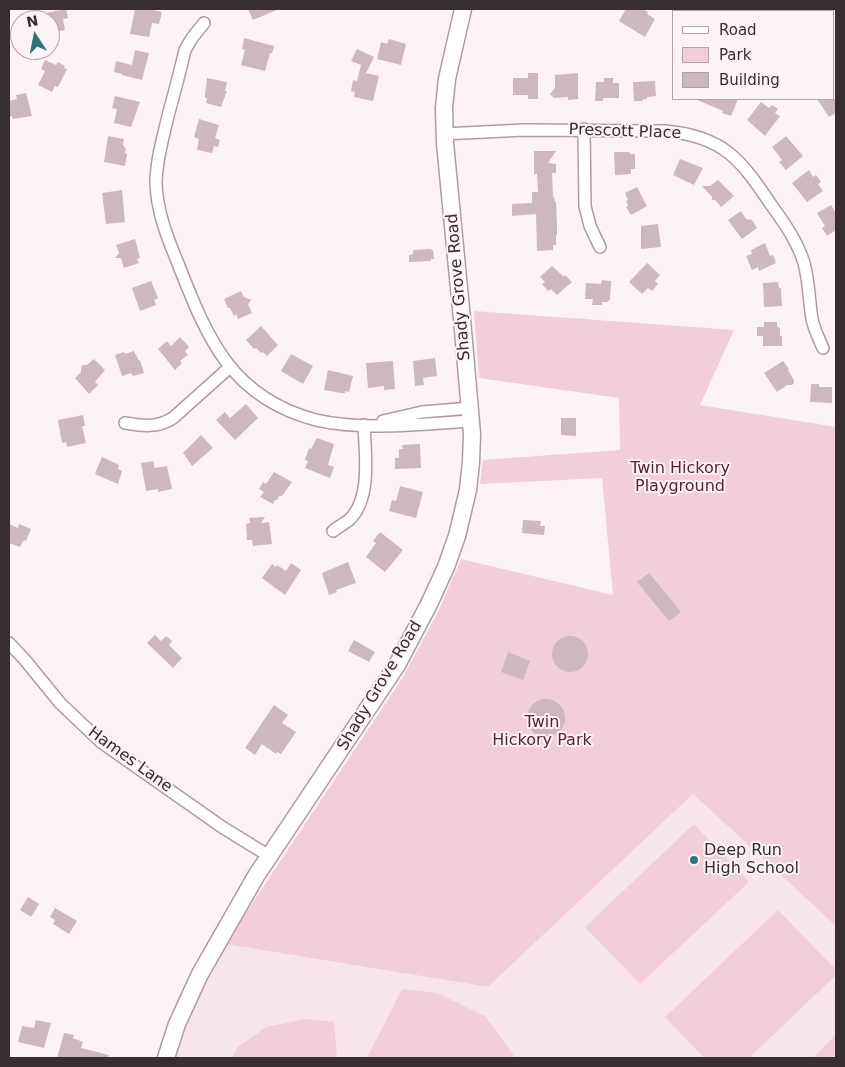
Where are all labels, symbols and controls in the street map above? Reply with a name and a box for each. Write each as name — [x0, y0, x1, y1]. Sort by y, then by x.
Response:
north arrow — [10, 10, 60, 60]
legend — [672, 10, 835, 100]
text: N — [25, 12, 40, 30]
text: Road — [719, 21, 757, 39]
text: Park — [719, 46, 751, 64]
text: Building — [719, 71, 780, 89]
street label: Prescott Place — [568, 120, 682, 144]
street label: Shady Grove Road — [443, 213, 475, 361]
park label: Twin Hickory Playground — [630, 459, 730, 497]
street label: Shady Grove Road — [334, 618, 426, 754]
park label: Twin Hickory Park — [492, 713, 592, 751]
street label: Hames Lane — [84, 723, 176, 797]
place label: Deep Run High School — [704, 841, 799, 879]
marker: Deep Run High School — [688, 854, 700, 866]

